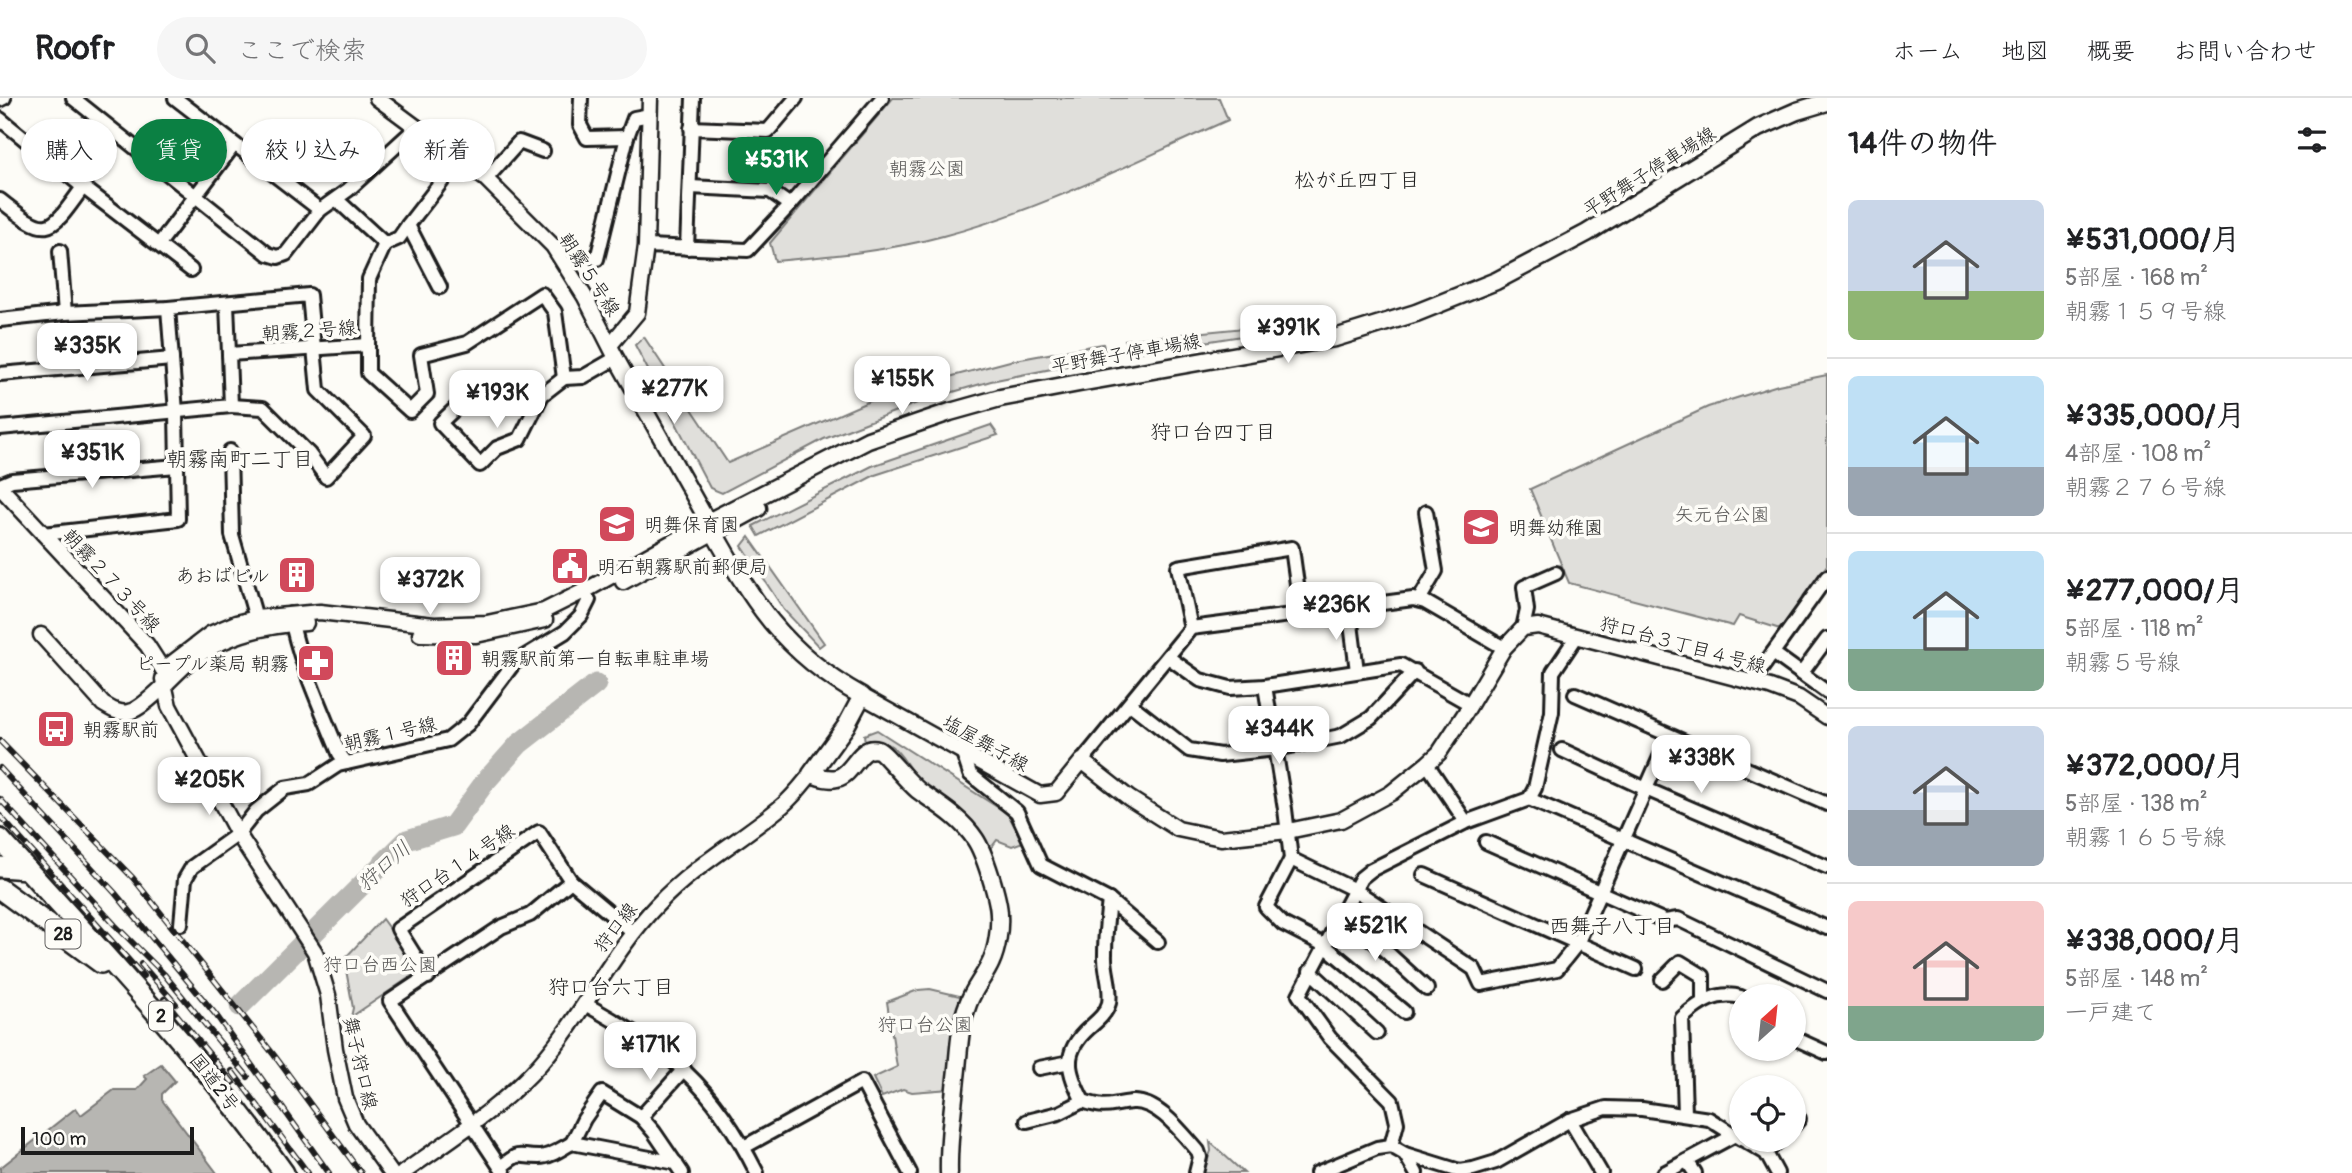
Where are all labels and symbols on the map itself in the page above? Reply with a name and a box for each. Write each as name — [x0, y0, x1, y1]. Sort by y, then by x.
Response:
street label: 平野舞子停車場線 — [1579, 121, 1720, 222]
pin: ¥531K — [727, 138, 825, 197]
park label: 朝霧公園 — [889, 157, 965, 181]
district label: 松が丘四丁目 — [1294, 167, 1420, 194]
street label: 朝霧５号線 — [553, 228, 625, 321]
pin: ¥391K — [1239, 306, 1337, 365]
street label: 朝霧２号線 — [261, 316, 357, 346]
pin: ¥335K — [38, 324, 136, 383]
street label: 平野舞子停車場線 — [1049, 329, 1203, 379]
pin: ¥155K — [853, 356, 951, 416]
pin: ¥277K — [625, 366, 723, 426]
pin: ¥193K — [448, 370, 546, 430]
district label: 狩口台四丁目 — [1150, 419, 1276, 446]
pin: ¥351K — [43, 430, 141, 490]
district label: 朝霧南町二丁目 — [167, 446, 314, 473]
school or university icon: 明舞保育園 — [596, 503, 638, 545]
park label: 矢元台公園 — [1674, 503, 1770, 527]
school or university icon: 明舞幼稚園 — [1460, 506, 1502, 548]
place label: 明舞保育園 — [644, 513, 739, 537]
place label: 明舞幼稚園 — [1508, 516, 1603, 540]
street label: 朝霧２７３号線 — [57, 524, 165, 638]
public building icon: 明石朝霧駅前郵便局 — [549, 545, 591, 587]
building icon: あおばビル — [276, 554, 318, 596]
place label: 明石朝霧駅前郵便局 — [597, 555, 768, 579]
pin: ¥372K — [381, 558, 479, 617]
place label: あおばビル — [175, 564, 270, 588]
pin: ¥236K — [1287, 582, 1385, 642]
street label: 狩口台３丁目４号線 — [1597, 611, 1768, 679]
building icon: 朝霧駅前第一自転車駐車場 — [433, 637, 475, 679]
pharmacy icon: ピープル薬局 朝霧 — [295, 642, 337, 684]
place label: 朝霧駅前第一自転車駐車場 — [481, 647, 709, 671]
place label: ピープル薬局 朝霧 — [136, 652, 289, 676]
pin: ¥344K — [1230, 706, 1328, 766]
bus stop icon: 朝霧駅前 — [35, 708, 77, 750]
street label: 塩屋舞子線 — [938, 710, 1033, 777]
street label: 朝霧１号線 — [341, 712, 439, 756]
place label: 朝霧駅前 — [83, 718, 159, 742]
pin: ¥338K — [1652, 736, 1750, 795]
pin: ¥205K — [160, 758, 258, 817]
street label: 狩口台１４号線 — [396, 819, 519, 913]
water label: 狩口川 — [352, 835, 417, 897]
street label: 狩口線 — [589, 898, 643, 957]
pin: ¥521K — [1326, 904, 1424, 963]
district label: 西舞子八丁目 — [1549, 913, 1675, 940]
road number: 28 — [46, 920, 80, 948]
park label: 狩口台西公園 — [323, 953, 437, 977]
district label: 狩口台六丁目 — [548, 974, 674, 1001]
north arrow — [1729, 984, 1806, 1060]
road number: 2 — [149, 1001, 173, 1030]
park label: 狩口台公園 — [877, 1013, 973, 1037]
street label: 舞子狩口線 — [338, 1014, 382, 1112]
pin: ¥171K — [601, 1023, 699, 1082]
street label: 国道2号 — [184, 1049, 244, 1117]
scale bar — [21, 1124, 194, 1156]

